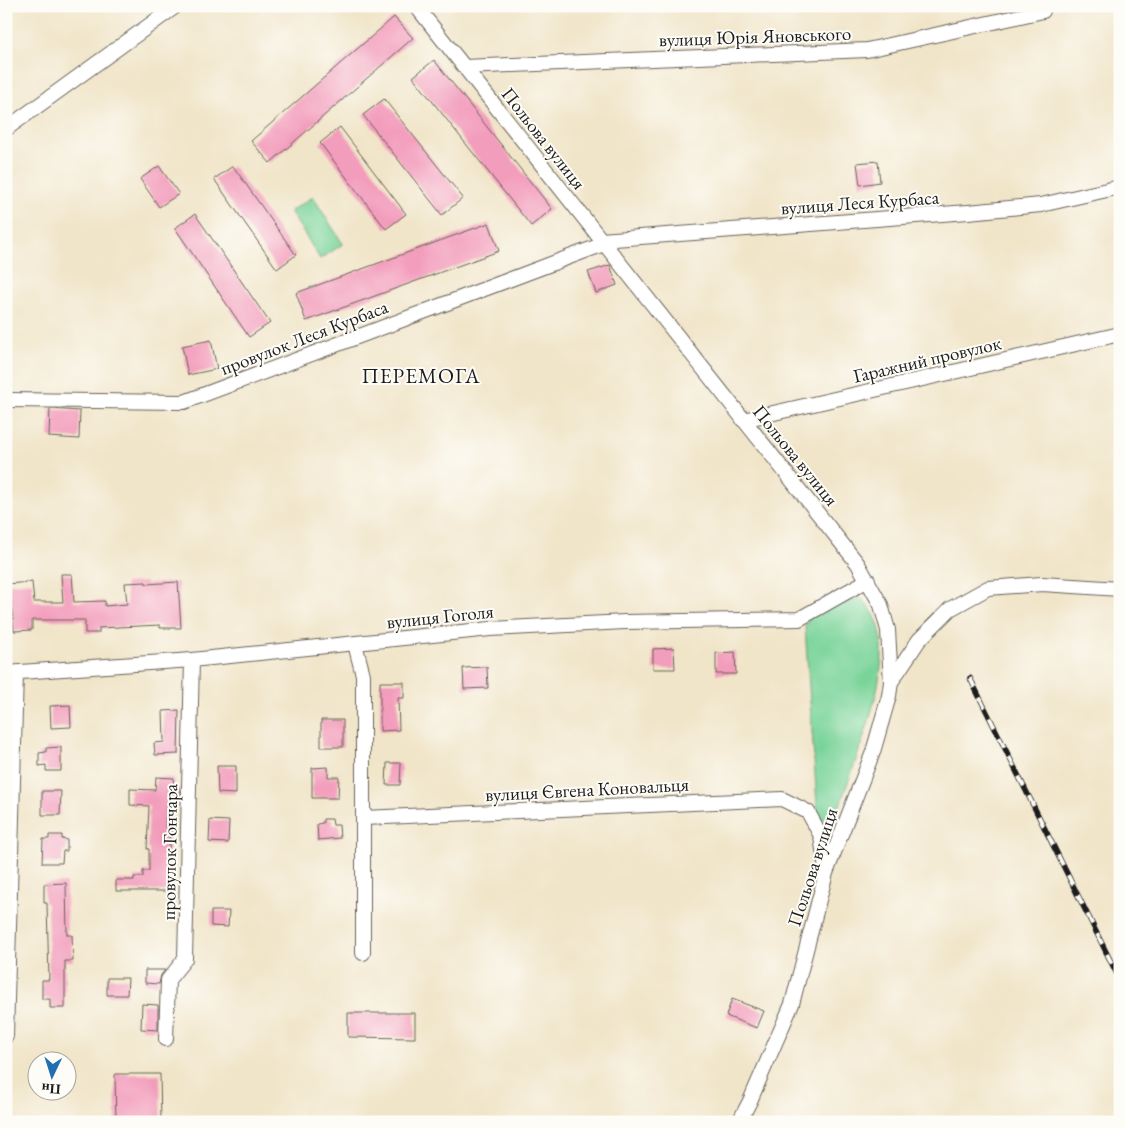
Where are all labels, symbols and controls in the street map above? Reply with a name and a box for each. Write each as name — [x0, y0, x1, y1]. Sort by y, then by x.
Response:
street label: вулиця Юрія Яновського — [658, 21, 852, 52]
street label: Польова вулиця — [496, 82, 592, 195]
street label: вулиця Леся Курбаса — [780, 184, 940, 221]
street label: провулок Леся Курбаса — [217, 294, 392, 381]
street label: Гаражний провулок — [851, 330, 1004, 389]
district label: ПЕРЕМОГА — [361, 362, 481, 389]
street label: Польова вулиця — [747, 400, 844, 512]
street label: вулиця Гоголя — [385, 598, 495, 635]
street label: вулиця Євгена Коновальця — [484, 772, 690, 807]
street label: провулок Гончара — [156, 783, 183, 920]
street label: Польова вулиця — [782, 804, 844, 930]
north arrow — [28, 1050, 78, 1100]
text: Пн — [41, 1079, 61, 1099]

